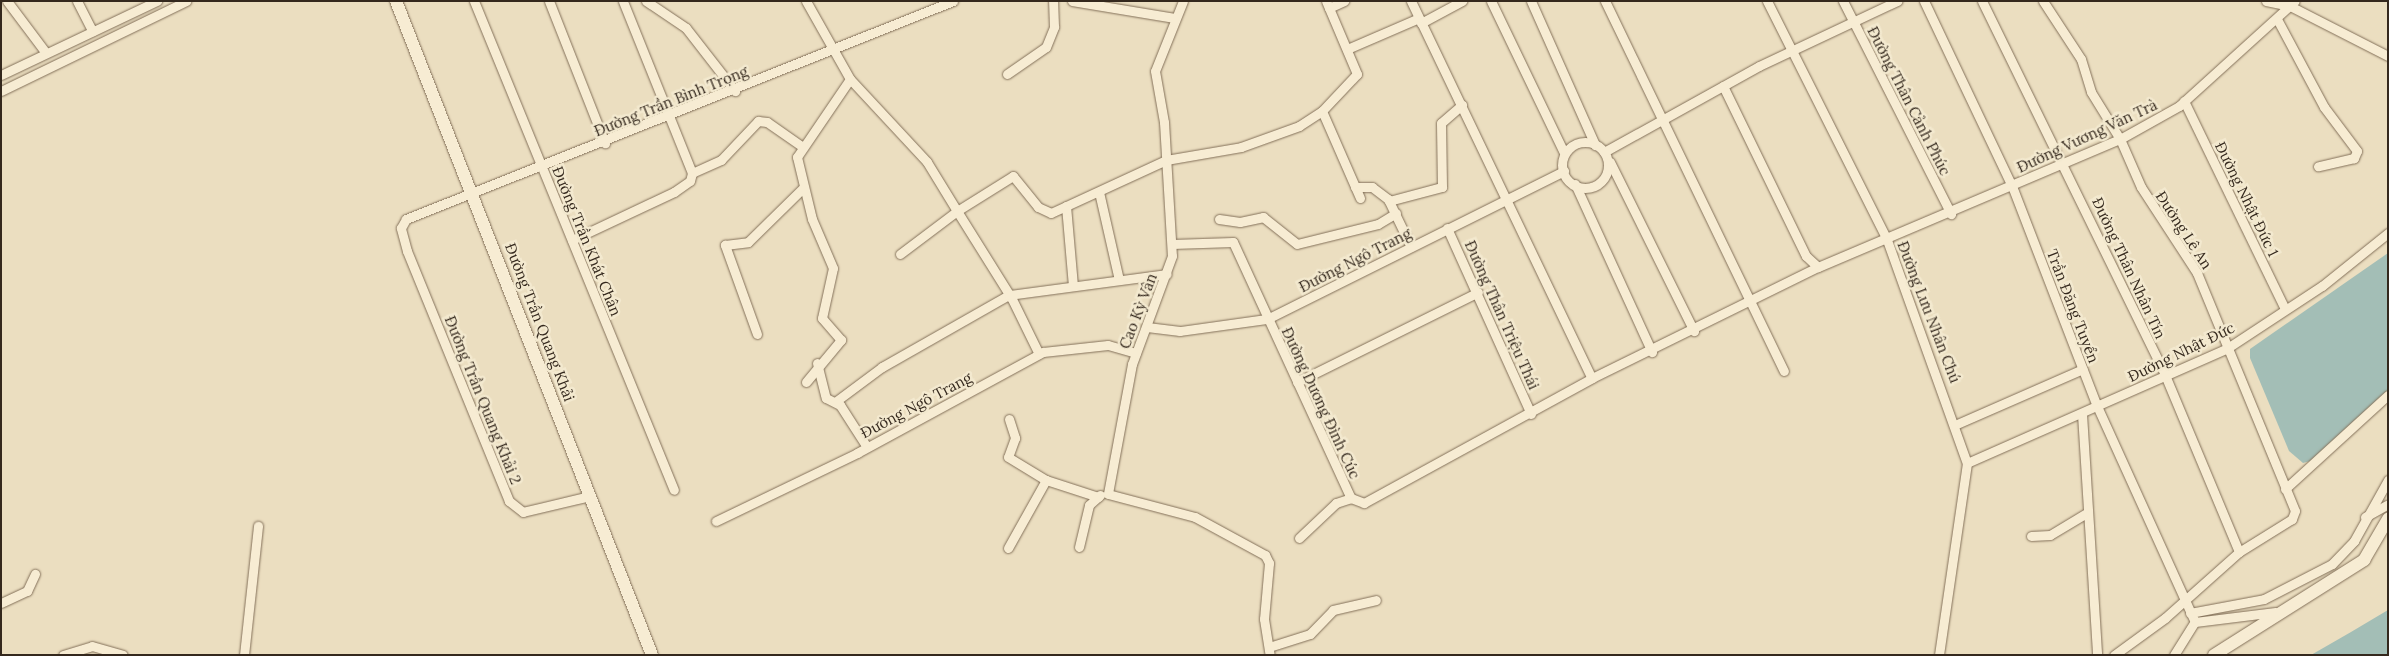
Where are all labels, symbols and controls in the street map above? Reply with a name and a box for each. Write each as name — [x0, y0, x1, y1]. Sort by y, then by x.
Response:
street label: Đường Thân Cảnh Phúc — [1864, 23, 1954, 179]
street label: Đường Trần Bình Trọng — [591, 62, 751, 140]
street label: Đường Vương Văn Trà — [2014, 96, 2160, 176]
street label: Đường Nhật Đức 1 — [2211, 139, 2283, 259]
street label: Đường Trần Khát Chân — [549, 164, 625, 318]
street label: Đường Lê An — [2152, 188, 2216, 272]
street label: Đường Thân Nhân Tín — [2088, 195, 2170, 341]
street label: Đường Ngô Trang — [1296, 224, 1414, 296]
street label: Đường Thân Triệu Thái — [1461, 238, 1543, 392]
street label: Đường Lưu Nhân Chú — [1894, 239, 1964, 385]
street label: Đường Trần Quang Khải — [501, 240, 579, 404]
street label: Trần Đăng Tuyển — [2043, 247, 2103, 365]
street label: Cao Kỳ Vân — [1115, 271, 1161, 351]
street label: Đường Trần Quang Khải 2 — [441, 313, 525, 487]
street label: Đường Nhật Đức — [2125, 318, 2237, 386]
street label: Đường Dương Đình Cúc — [1278, 324, 1364, 482]
street label: Đường Ngô Trang — [857, 368, 975, 442]

